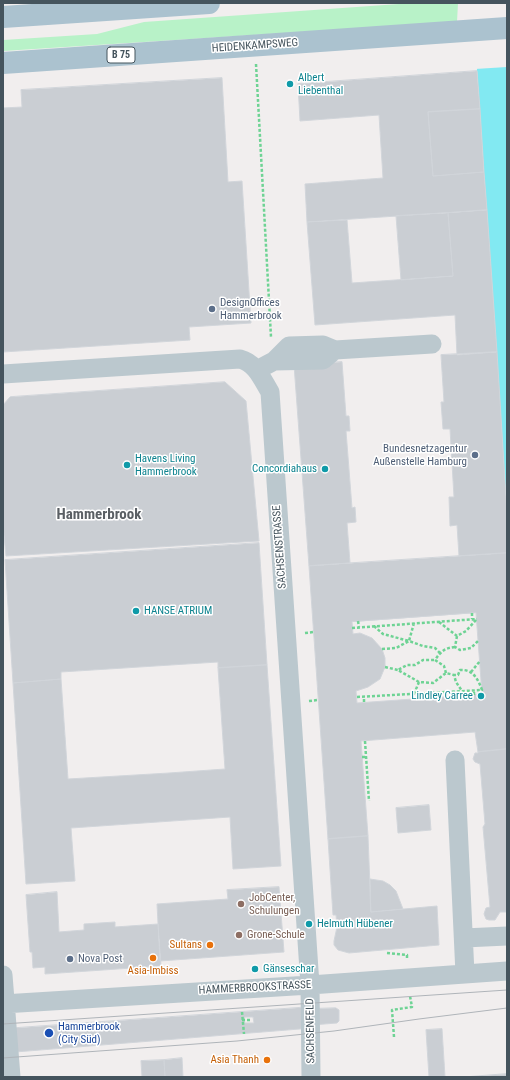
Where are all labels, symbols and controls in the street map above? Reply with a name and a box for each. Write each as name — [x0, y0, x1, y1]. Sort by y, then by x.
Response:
street label: HEIDENKAMPSWEG — [211, 36, 299, 56]
road number: B 75 — [107, 47, 135, 63]
place label: Albert Liebenthal — [298, 71, 343, 97]
marker: Albert Liebenthal — [285, 79, 295, 89]
place label: DesignOffices Hammerbrook — [220, 296, 282, 322]
marker: DesignOffices Hammerbrook — [207, 304, 217, 314]
place label: Bundesnetzagentur Außenstelle Hamburg — [373, 442, 467, 468]
marker: Bundesnetzagentur Außenstelle Hamburg — [470, 450, 480, 460]
place label: Havens Living Hammerbrook — [135, 452, 197, 478]
marker: Havens Living Hammerbrook — [122, 460, 132, 470]
place label: Concordiahaus — [252, 462, 317, 476]
marker: Concordiahaus — [320, 464, 330, 474]
street label: SACHSENSTRASSE — [271, 505, 289, 589]
district label: Hammerbrook — [57, 506, 141, 524]
place label: HANSE ATRIUM — [144, 604, 212, 618]
marker: HANSE ATRIUM — [131, 606, 141, 616]
place label: Lindley Carree — [411, 689, 473, 703]
marker: Lindley Carree — [476, 691, 486, 701]
place label: JobCenter, Schulungen — [249, 891, 299, 917]
marker: JobCenter, Schulungen — [236, 899, 246, 909]
place label: Helmuth Hübener — [317, 917, 393, 931]
marker: Helmuth Hübener — [304, 919, 314, 929]
place label: Grone-Schule — [247, 928, 305, 942]
marker: Grone-Schule — [234, 930, 244, 940]
place label: Sultans — [170, 938, 202, 952]
marker: Sultans — [205, 940, 215, 950]
place label: Nova Post — [78, 952, 122, 966]
marker: Asia-Imbiss — [148, 953, 158, 963]
marker: Nova Post — [65, 954, 75, 964]
place label: Gänseschar — [263, 962, 314, 976]
place label: Asia-Imbiss — [128, 964, 178, 978]
marker: Gänseschar — [250, 964, 260, 974]
street label: HAMMERBROOKSTRASSE — [198, 978, 312, 998]
street label: SACHSENFELD — [304, 998, 318, 1064]
place label: Hammerbrook (City Süd) — [58, 1020, 120, 1046]
marker: Hammerbrook (City Süd) — [43, 1027, 55, 1039]
place label: Asia Thanh — [210, 1053, 259, 1067]
marker: Asia Thanh — [262, 1055, 272, 1065]

